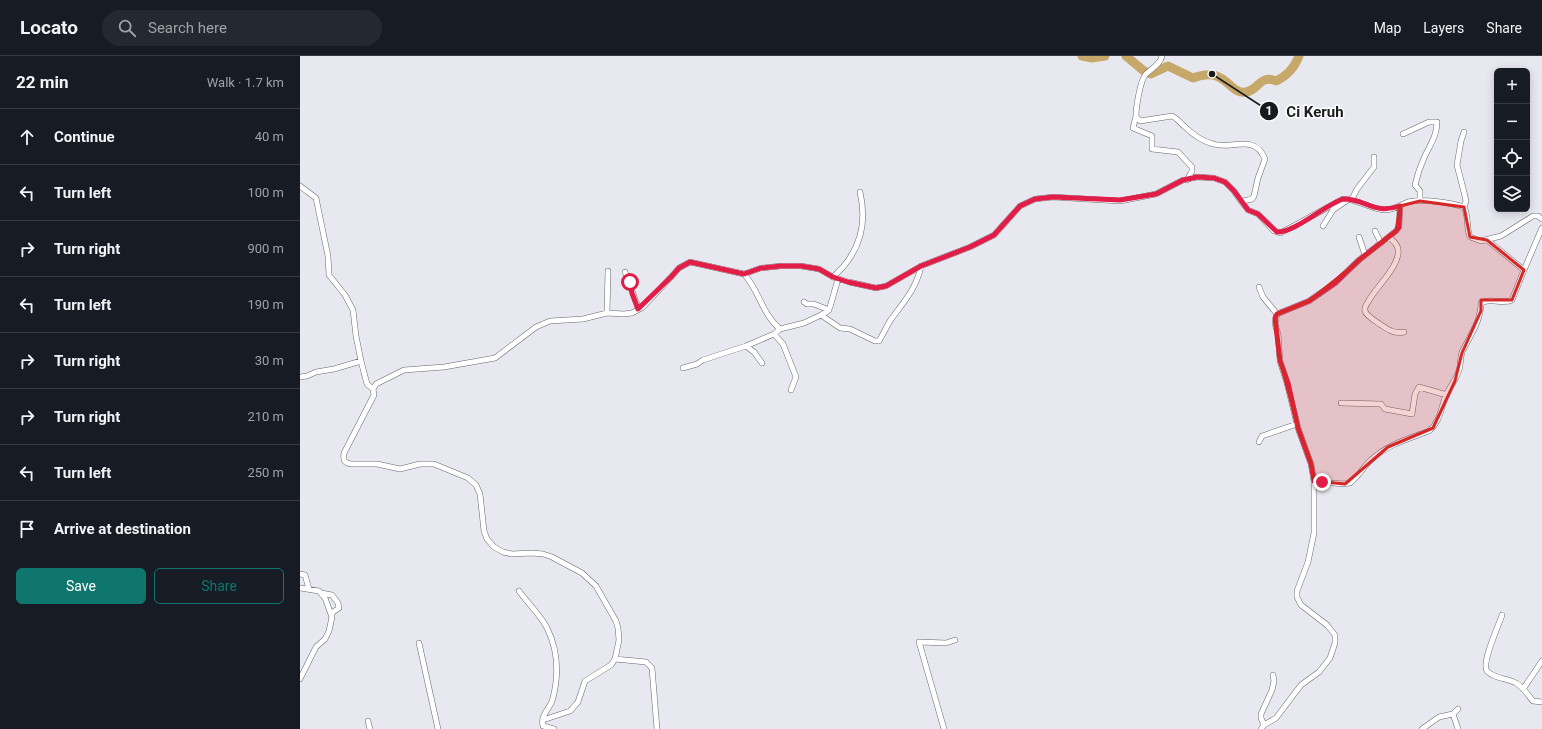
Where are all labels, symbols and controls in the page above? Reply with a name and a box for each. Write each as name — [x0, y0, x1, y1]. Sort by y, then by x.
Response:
search box — [102, 10, 382, 46]
text: Locato — [20, 16, 78, 39]
icon: search — [116, 17, 138, 39]
text: Search here — [148, 19, 227, 37]
text: Map — [1374, 20, 1401, 36]
text: Layers — [1423, 20, 1464, 36]
text: Share — [1486, 20, 1522, 36]
map controls — [1494, 68, 1530, 212]
button: + — [1494, 68, 1530, 104]
text: 22 min — [16, 72, 69, 92]
text: Walk · 1.7 km — [207, 75, 284, 90]
callout: Ci Keruh — [1259, 98, 1352, 125]
text: Ci Keruh — [1286, 103, 1344, 121]
text: 1 — [1266, 104, 1272, 118]
button: − — [1494, 104, 1530, 140]
icon: ahead — [16, 126, 38, 148]
text: Continue — [54, 128, 115, 146]
text: 40 m — [255, 129, 284, 144]
button: locate — [1494, 140, 1530, 176]
button: layers — [1494, 176, 1530, 212]
icon: left — [16, 182, 38, 204]
text: Turn left — [54, 184, 111, 202]
text: 100 m — [247, 185, 284, 200]
icon: right — [16, 238, 38, 260]
text: Turn right — [54, 240, 120, 258]
text: 900 m — [247, 241, 284, 256]
route start — [621, 273, 639, 291]
icon: left — [16, 294, 38, 316]
text: Turn left — [54, 296, 111, 314]
text: 190 m — [247, 297, 284, 312]
icon: right — [16, 350, 38, 372]
text: Turn right — [54, 352, 120, 370]
text: 30 m — [255, 353, 284, 368]
icon: right — [16, 406, 38, 428]
text: Turn right — [54, 408, 120, 426]
text: 210 m — [247, 409, 284, 424]
icon: left — [16, 462, 38, 484]
text: Turn left — [54, 464, 111, 482]
text: 250 m — [247, 465, 284, 480]
route end — [1313, 473, 1331, 491]
icon: arrive — [16, 518, 38, 540]
text: Arrive at destination — [54, 520, 191, 538]
button: Save — [16, 568, 146, 604]
button: Share — [154, 568, 284, 604]

